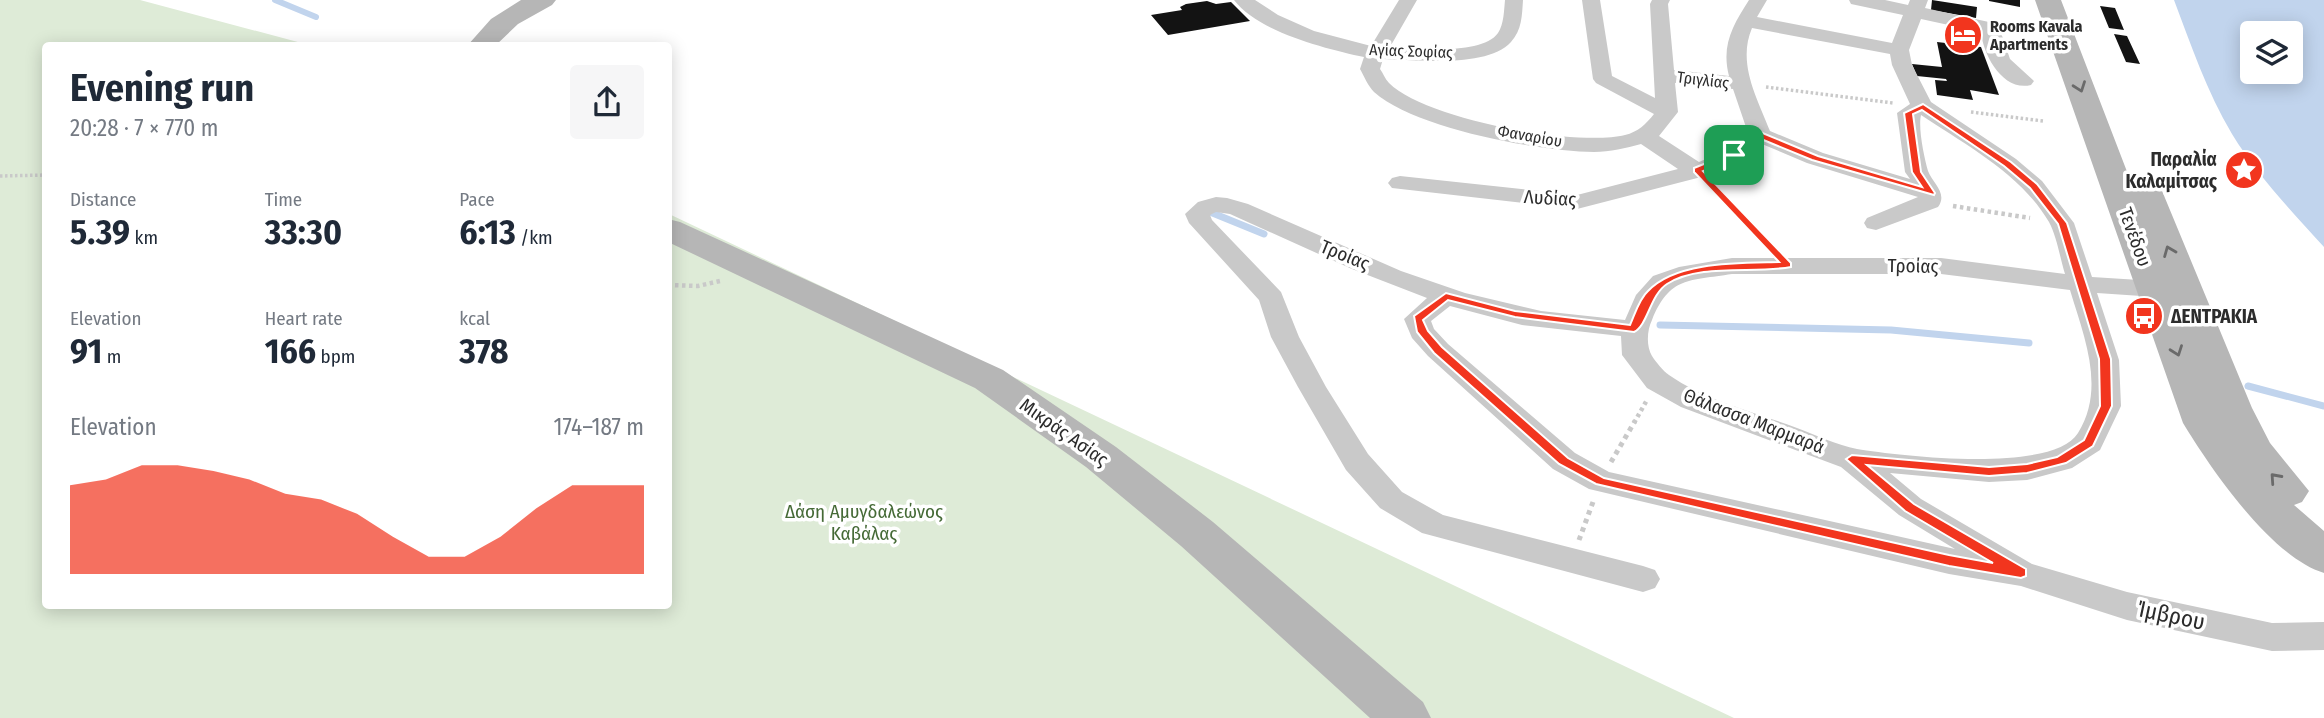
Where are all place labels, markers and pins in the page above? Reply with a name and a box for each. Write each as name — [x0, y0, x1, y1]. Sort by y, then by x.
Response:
hotel icon: Rooms Kavala Apartments — [1942, 14, 1984, 56]
place label: Rooms Kavala Apartments — [1989, 17, 2083, 54]
pin — [1704, 125, 1764, 185]
place label: Παραλία Καλαμίτσας — [2125, 148, 2218, 193]
place icon: Παραλία Καλαμίτσας — [2223, 149, 2265, 191]
bus stop icon: ΔΕΝΤΡΑΚΙΑ — [2123, 295, 2165, 337]
place label: ΔΕΝΤΡΑΚΙΑ — [2170, 305, 2258, 328]

